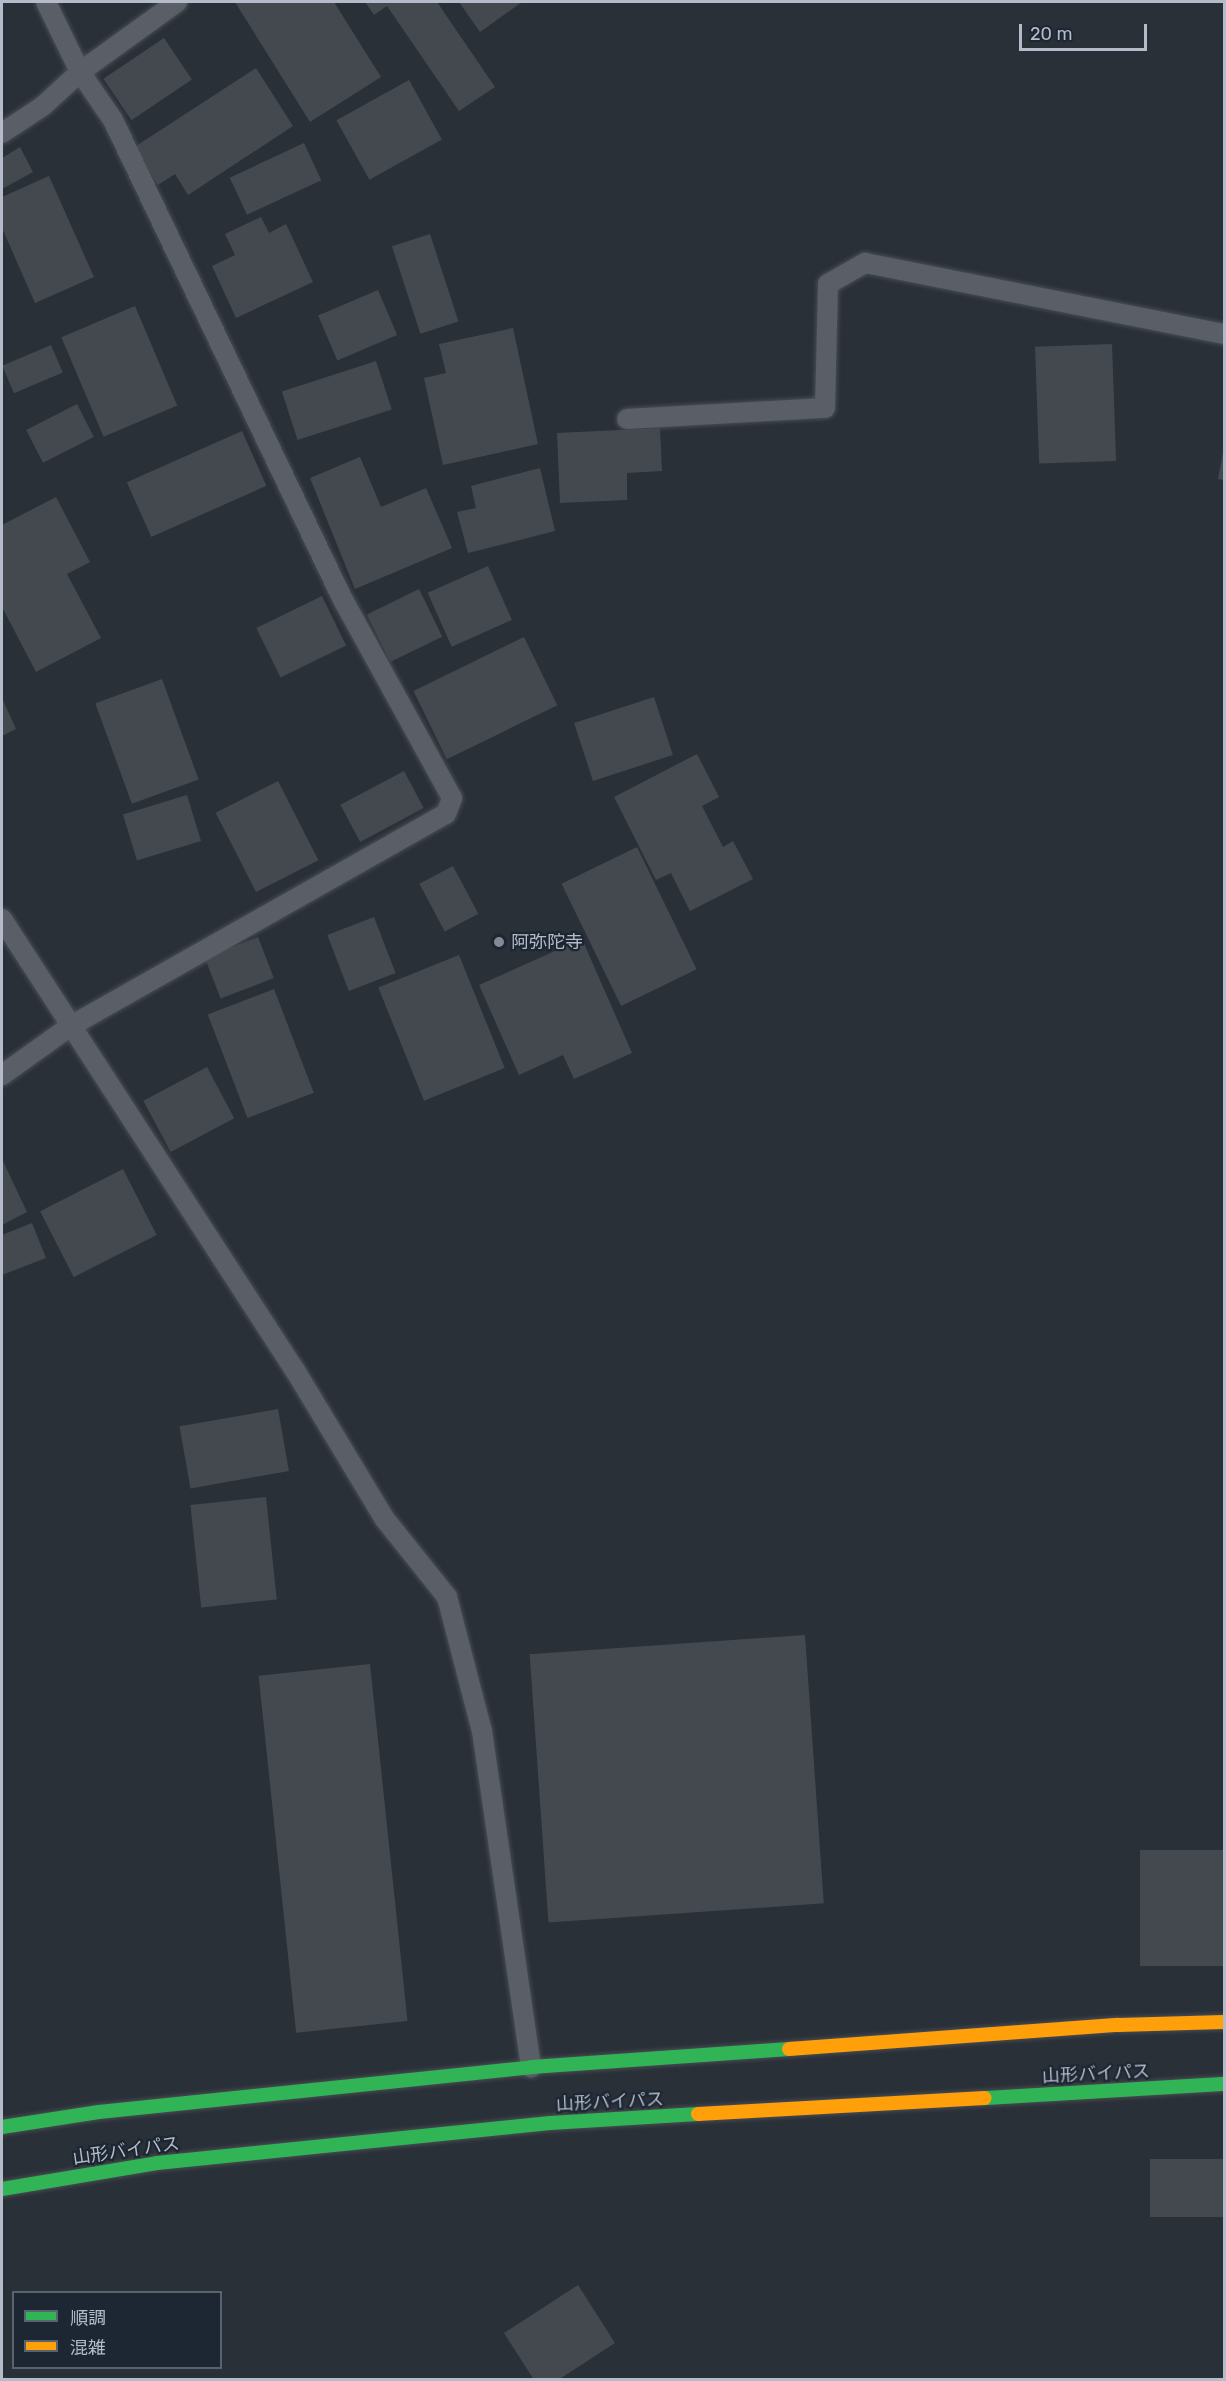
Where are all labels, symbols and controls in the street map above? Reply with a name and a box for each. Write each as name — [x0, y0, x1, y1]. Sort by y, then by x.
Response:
scale bar — [1022, 12, 1150, 50]
text: 20 m — [1030, 23, 1072, 45]
place label: 阿弥陀寺 — [511, 931, 583, 953]
marker: 阿弥陀寺 — [492, 935, 506, 949]
street label: 山形バイパス — [1042, 2060, 1150, 2088]
street label: 山形バイパス — [556, 2088, 664, 2116]
street label: 山形バイパス — [71, 2133, 181, 2169]
legend — [12, 2291, 222, 2369]
text: 順調 — [70, 2307, 106, 2329]
text: 混雑 — [70, 2337, 106, 2359]

